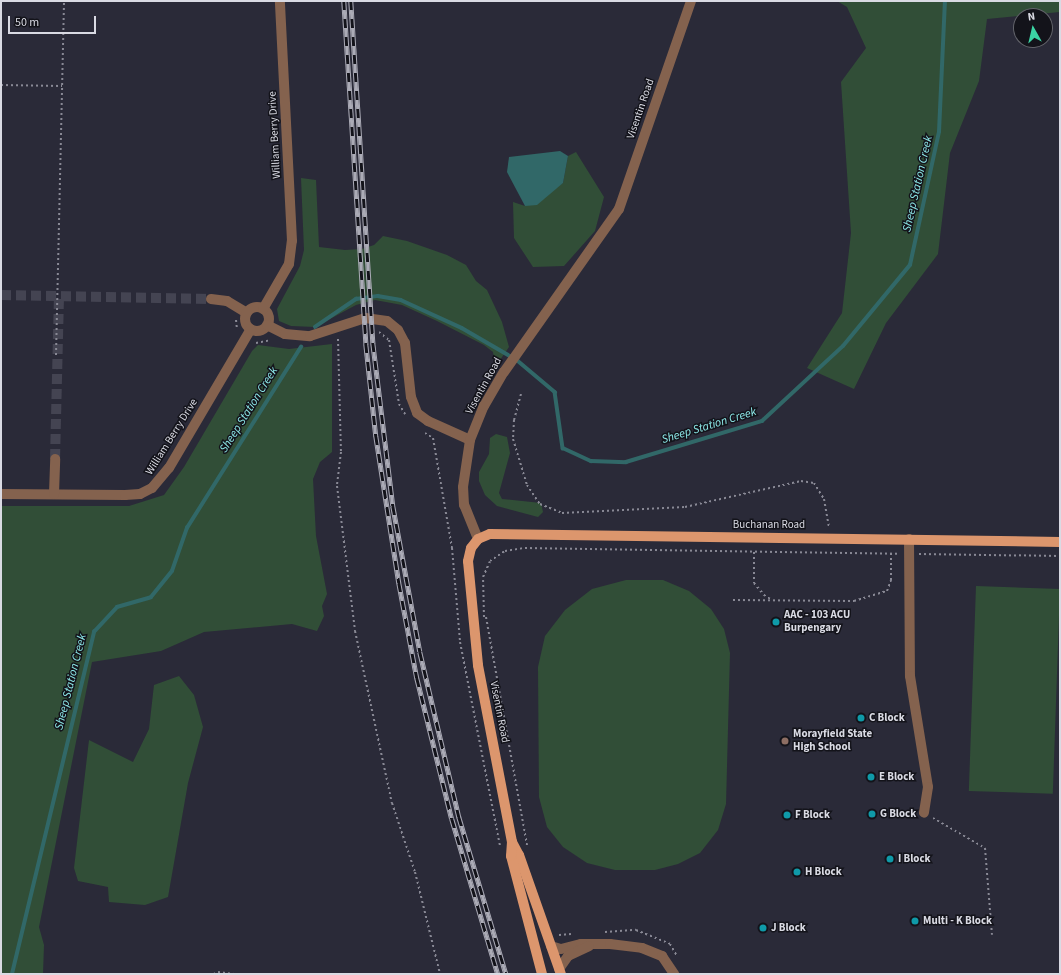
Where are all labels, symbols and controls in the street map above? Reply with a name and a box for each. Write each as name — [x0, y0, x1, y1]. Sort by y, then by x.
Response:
scale bar — [10, 8, 98, 34]
north arrow — [1013, 8, 1053, 48]
text: N — [1027, 9, 1036, 25]
text: 50 m — [15, 14, 39, 31]
street label: Visentin Road — [625, 77, 657, 141]
street label: William Berry Drive — [266, 91, 284, 179]
water label: Sheep Station Creek — [900, 134, 936, 234]
street label: Visentin Road — [463, 355, 505, 417]
water label: Sheep Station Creek — [217, 364, 281, 456]
street label: William Berry Drive — [143, 396, 201, 478]
water label: Sheep Station Creek — [660, 405, 758, 447]
street label: Buchanan Road — [733, 518, 805, 532]
place label: AAC - 103 ACU Burpengary — [784, 609, 850, 635]
marker: AAC - 103 ACU Burpengary — [771, 617, 781, 627]
water label: Sheep Station Creek — [52, 633, 90, 731]
street label: Visentin Road — [487, 680, 511, 744]
place label: C Block — [869, 711, 905, 725]
marker: C Block — [856, 713, 866, 723]
place label: Morayfield State High School — [793, 728, 872, 754]
marker: Morayfield State High School — [780, 736, 790, 746]
place label: E Block — [879, 770, 914, 784]
marker: E Block — [866, 772, 876, 782]
place label: G Block — [880, 807, 916, 821]
place label: F Block — [795, 808, 830, 822]
marker: G Block — [867, 809, 877, 819]
marker: F Block — [782, 810, 792, 820]
place label: I Block — [898, 852, 931, 866]
marker: I Block — [885, 854, 895, 864]
place label: H Block — [805, 865, 842, 879]
marker: H Block — [792, 867, 802, 877]
place label: Multi - K Block — [923, 914, 992, 928]
marker: Multi - K Block — [910, 916, 920, 926]
place label: J Block — [771, 921, 806, 935]
marker: J Block — [758, 923, 768, 933]

